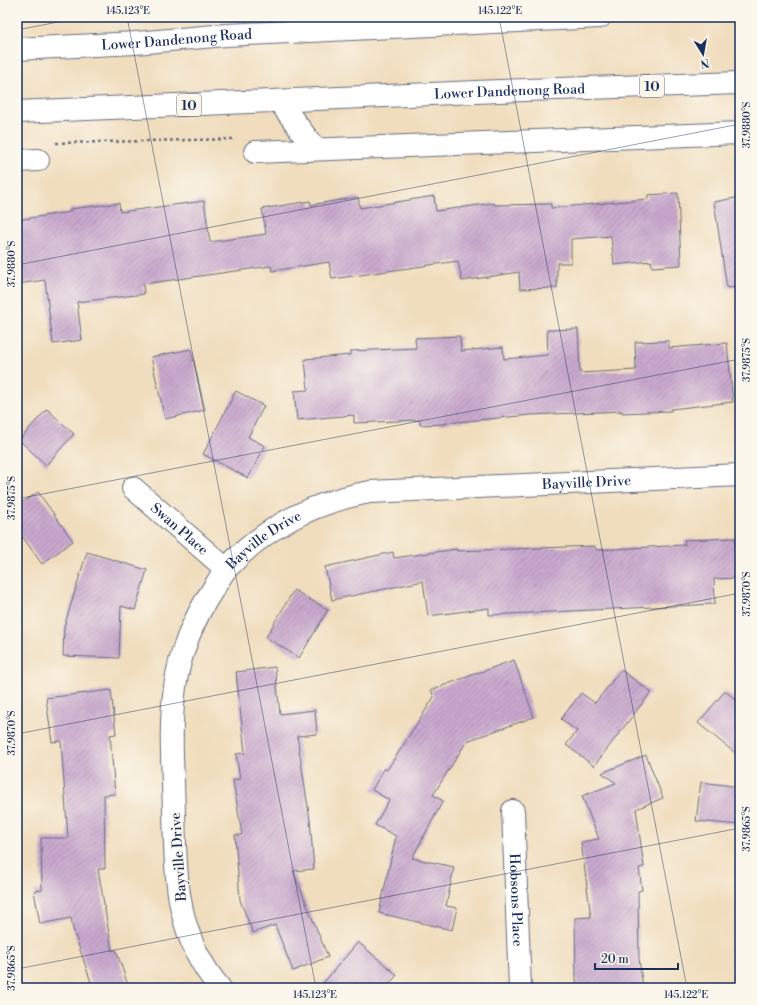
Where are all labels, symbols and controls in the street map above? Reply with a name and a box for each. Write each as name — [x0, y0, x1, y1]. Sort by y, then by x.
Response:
text: 145.123°E — [106, 5, 150, 17]
text: 145.122°E — [478, 5, 522, 17]
street label: Lower Dandenong Road — [101, 26, 253, 55]
north arrow — [683, 34, 723, 74]
text: N — [699, 55, 710, 71]
road number: 10 — [640, 75, 664, 97]
street label: Lower Dandenong Road — [434, 80, 585, 104]
road number: 10 — [177, 94, 201, 116]
text: 37.9880°S — [741, 101, 753, 148]
text: 37.9880°S — [6, 240, 18, 287]
text: 37.9875°S — [741, 338, 753, 382]
street label: Bayville Drive — [541, 472, 632, 494]
text: 37.9875°S — [6, 476, 18, 520]
street label: Swan Place — [146, 499, 212, 560]
street label: Bayville Drive — [222, 507, 304, 574]
text: 37.9870°S — [741, 571, 753, 617]
text: 37.9870°S — [6, 710, 18, 756]
text: 37.9865°S — [741, 806, 753, 852]
street label: Bayville Drive — [167, 812, 191, 903]
street label: Hobsons Place — [505, 853, 526, 947]
text: 37.9865°S — [6, 945, 18, 991]
scale bar — [595, 945, 678, 971]
text: 20 m — [601, 952, 629, 967]
text: 145.123°E — [293, 989, 337, 1001]
text: 145.122°E — [664, 989, 708, 1001]

